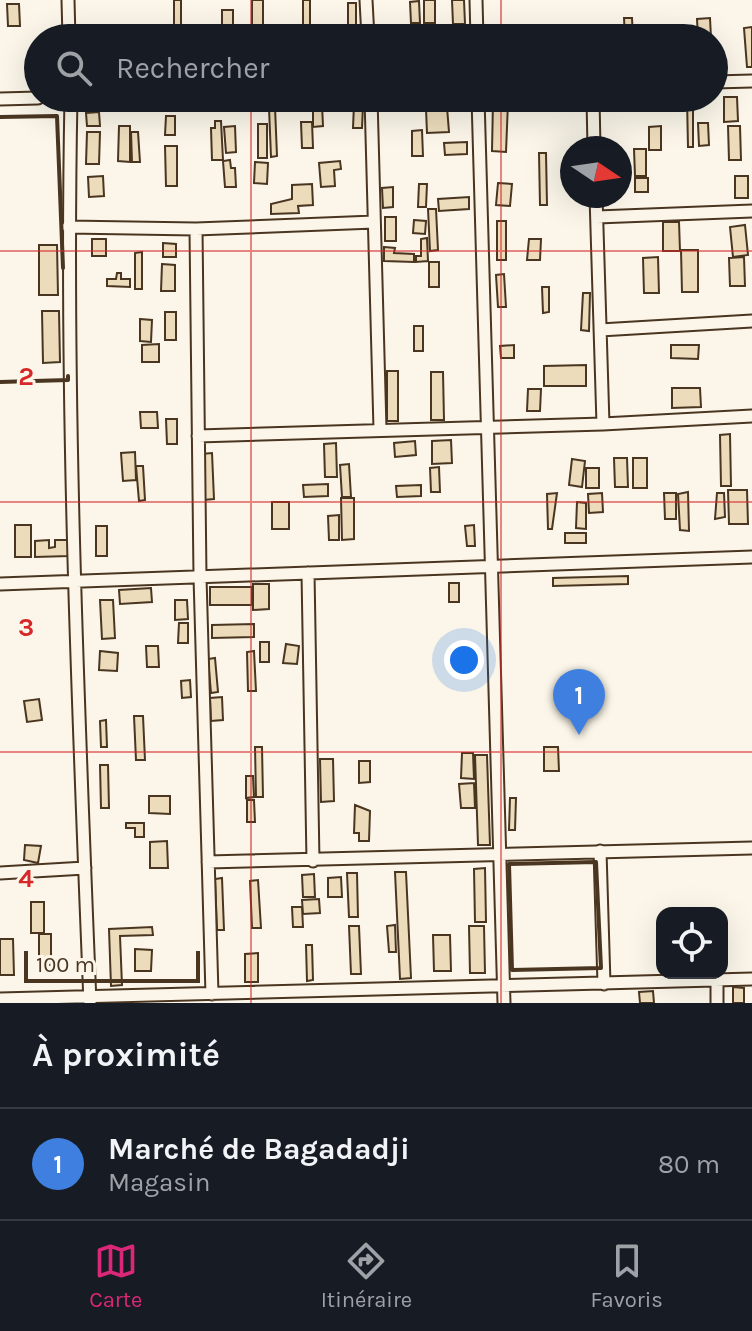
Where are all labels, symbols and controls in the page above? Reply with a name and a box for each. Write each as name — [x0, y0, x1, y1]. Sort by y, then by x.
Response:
search box — [24, 24, 728, 112]
icon: search — [52, 46, 96, 90]
text: Rechercher — [116, 50, 269, 86]
north arrow — [560, 136, 632, 208]
text: 2 — [18, 361, 34, 392]
text: 3 — [18, 612, 34, 643]
your location — [444, 640, 484, 680]
pin: 1 — [553, 669, 605, 735]
text: 4 — [18, 863, 34, 894]
map controls — [656, 907, 728, 979]
button: locate — [656, 907, 728, 979]
scale bar — [24, 947, 200, 983]
text: 100 m — [36, 952, 95, 978]
text: À proximité — [32, 1035, 220, 1075]
text: Marché de Bagadadji — [108, 1131, 410, 1167]
text: 1 — [53, 1149, 63, 1180]
text: 80 m — [658, 1149, 720, 1180]
text: Magasin — [108, 1167, 210, 1198]
tab: Carte — [89, 1239, 142, 1313]
tab: Itinéraire — [321, 1239, 412, 1313]
tab: Favoris — [591, 1239, 663, 1313]

